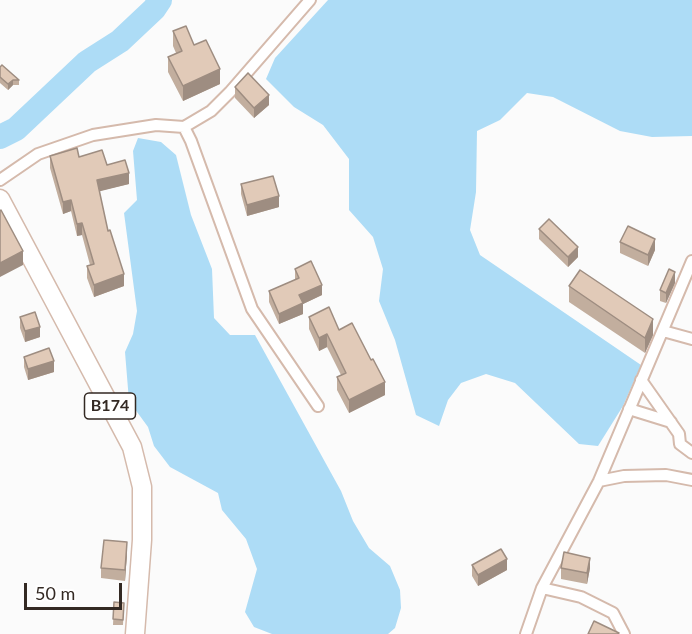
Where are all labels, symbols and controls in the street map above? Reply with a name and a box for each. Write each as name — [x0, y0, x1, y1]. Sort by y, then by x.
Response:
road number: B174 — [84, 393, 136, 419]
scale bar — [27, 571, 124, 609]
text: 50 m — [35, 582, 75, 604]

